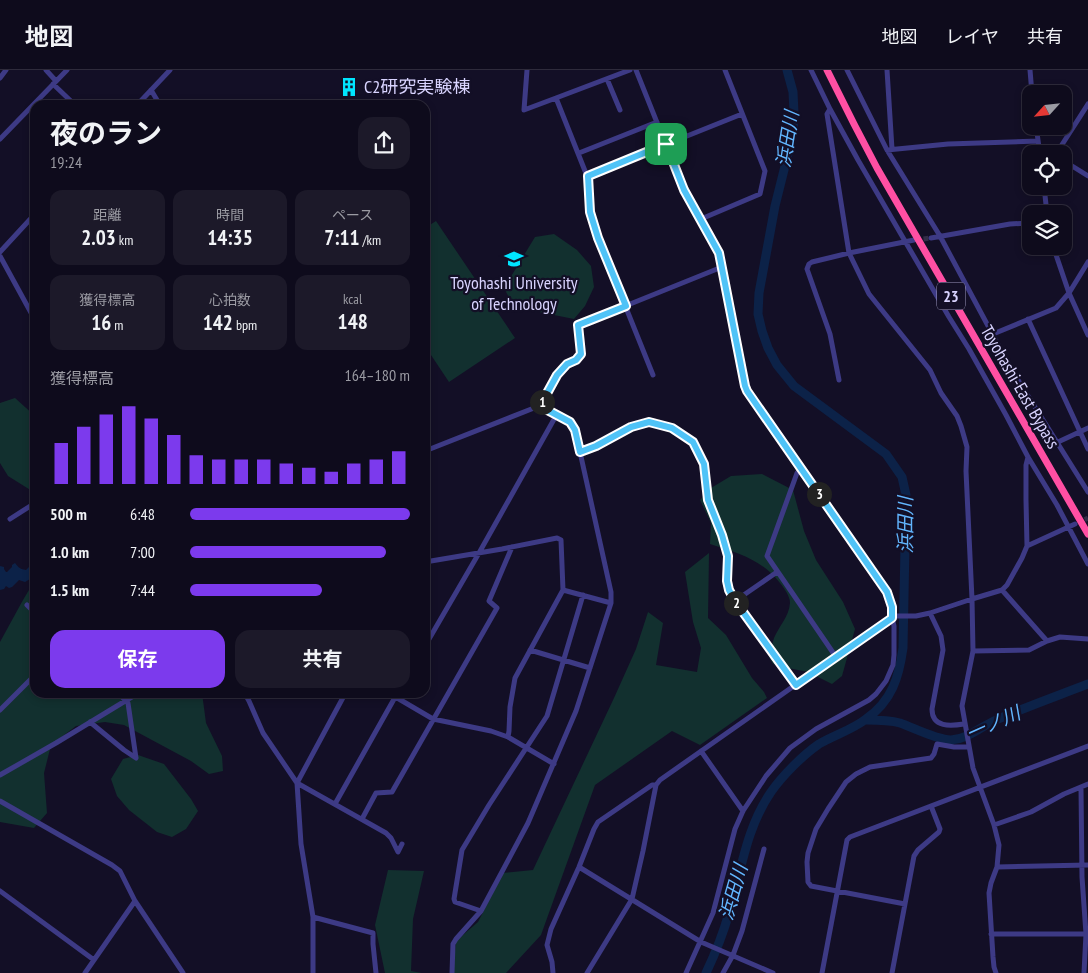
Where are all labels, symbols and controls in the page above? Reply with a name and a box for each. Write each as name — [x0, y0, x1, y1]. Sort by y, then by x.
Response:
text: 地図 — [25, 21, 73, 52]
text: 地図 — [882, 25, 918, 48]
text: レイヤ — [946, 25, 999, 48]
text: 共有 — [1027, 25, 1063, 48]
place label: C2研究実験棟 — [364, 75, 470, 98]
building icon: C2研究実験棟 — [338, 76, 360, 98]
north arrow — [1022, 85, 1072, 135]
map controls — [1022, 85, 1072, 255]
water label: 浜田川 — [771, 107, 804, 169]
text: 夜のラン — [50, 114, 162, 151]
button: share — [358, 117, 410, 169]
pin — [645, 123, 687, 165]
icon: arrive — [652, 130, 680, 158]
button: locate — [1022, 145, 1072, 195]
text: 19:24 — [50, 152, 82, 172]
button: layers — [1022, 205, 1072, 255]
text: 距離 — [93, 206, 121, 224]
text: 時間 — [216, 206, 244, 224]
text: ペース — [332, 206, 373, 224]
text: 2.03 — [81, 224, 116, 251]
text: 14:35 — [207, 224, 253, 251]
text: 7:11 — [324, 224, 360, 251]
text: km — [116, 231, 133, 249]
text: /km — [360, 231, 381, 249]
school or university icon: Toyohashi University of Technology — [503, 248, 525, 270]
place label: Toyohashi University of Technology — [450, 271, 578, 315]
road number: 23 — [937, 282, 965, 310]
text: kcal — [343, 290, 362, 308]
text: 獲得標高 — [79, 291, 135, 309]
text: 心拍数 — [209, 291, 251, 309]
text: 148 — [338, 308, 368, 335]
text: 16 — [91, 309, 111, 336]
text: 142 — [203, 309, 233, 336]
text: m — [111, 316, 123, 334]
text: bpm — [233, 316, 257, 334]
street label: Toyohashi-East Bypass — [976, 321, 1065, 453]
text: 164–180 m — [345, 365, 410, 385]
text: 獲得標高 — [50, 368, 114, 388]
pin: 1 — [530, 390, 554, 414]
text: 1 — [539, 393, 546, 411]
pin: 3 — [806, 482, 832, 506]
text: 3 — [816, 485, 823, 503]
water label: 浜田川 — [893, 495, 917, 554]
text: 500 m — [50, 504, 87, 524]
text: 6:48 — [130, 504, 155, 524]
text: 1.0 km — [50, 542, 89, 562]
text: 7:00 — [130, 542, 155, 562]
text: 1.5 km — [50, 580, 89, 600]
text: 7:44 — [130, 580, 155, 600]
pin: 2 — [724, 590, 748, 616]
text: 2 — [733, 594, 740, 612]
button: 保存 — [50, 630, 225, 688]
button: 共有 — [235, 630, 410, 688]
water label: 一ノ川 — [962, 700, 1026, 746]
water label: 浜田川 — [714, 859, 753, 923]

